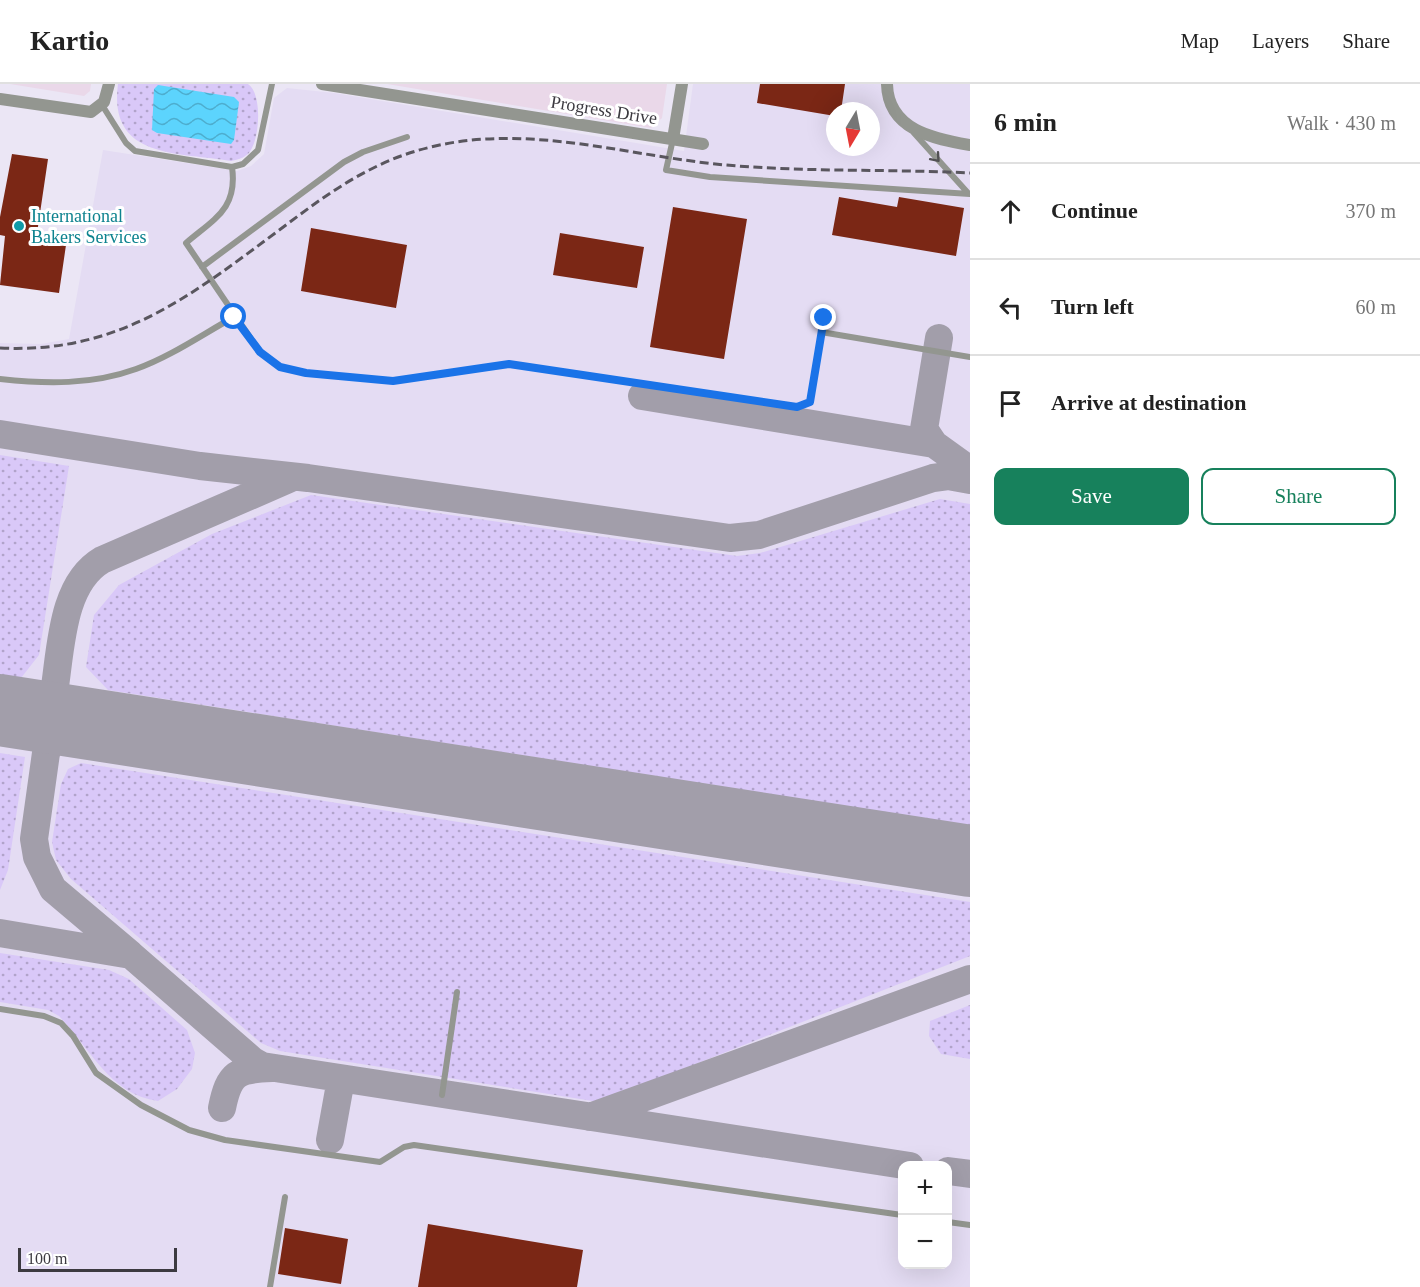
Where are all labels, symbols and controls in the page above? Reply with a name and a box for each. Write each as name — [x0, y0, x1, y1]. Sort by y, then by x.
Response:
text: Kartio — [30, 25, 109, 56]
text: Map — [1181, 29, 1219, 53]
text: Layers — [1252, 29, 1309, 53]
text: Share — [1342, 29, 1390, 53]
street label: Progress Drive — [549, 92, 659, 128]
north arrow — [826, 102, 880, 156]
text: 6 min — [994, 108, 1057, 137]
text: Walk · 430 m — [1287, 112, 1396, 134]
one-way arrow — [929, 151, 940, 162]
icon: ahead — [994, 195, 1027, 228]
text: Continue — [1051, 198, 1138, 223]
text: 370 m — [1345, 200, 1396, 222]
place label: International Bakers Services — [31, 206, 146, 247]
marker: International Bakers Services — [12, 219, 26, 233]
icon: left — [994, 291, 1027, 324]
text: Turn left — [1051, 294, 1134, 319]
text: 60 m — [1355, 296, 1396, 318]
route start — [220, 303, 246, 329]
route end — [810, 304, 836, 330]
icon: arrive — [994, 387, 1027, 420]
text: Arrive at destination — [1051, 390, 1247, 415]
button: Save — [994, 468, 1189, 525]
button: Share — [1201, 468, 1396, 525]
map controls — [898, 1161, 952, 1269]
button: + — [898, 1161, 952, 1215]
button: − — [898, 1215, 952, 1269]
scale bar — [18, 1245, 177, 1272]
text: 100 m — [27, 1250, 67, 1267]

